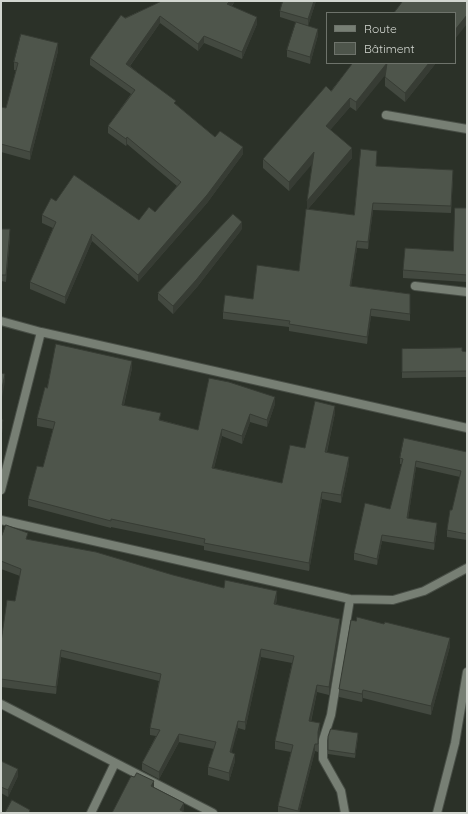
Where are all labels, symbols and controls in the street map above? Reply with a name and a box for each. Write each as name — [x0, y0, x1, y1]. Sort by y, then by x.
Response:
legend — [326, 12, 456, 64]
text: Route — [364, 21, 397, 36]
text: Bâtiment — [364, 41, 414, 56]

